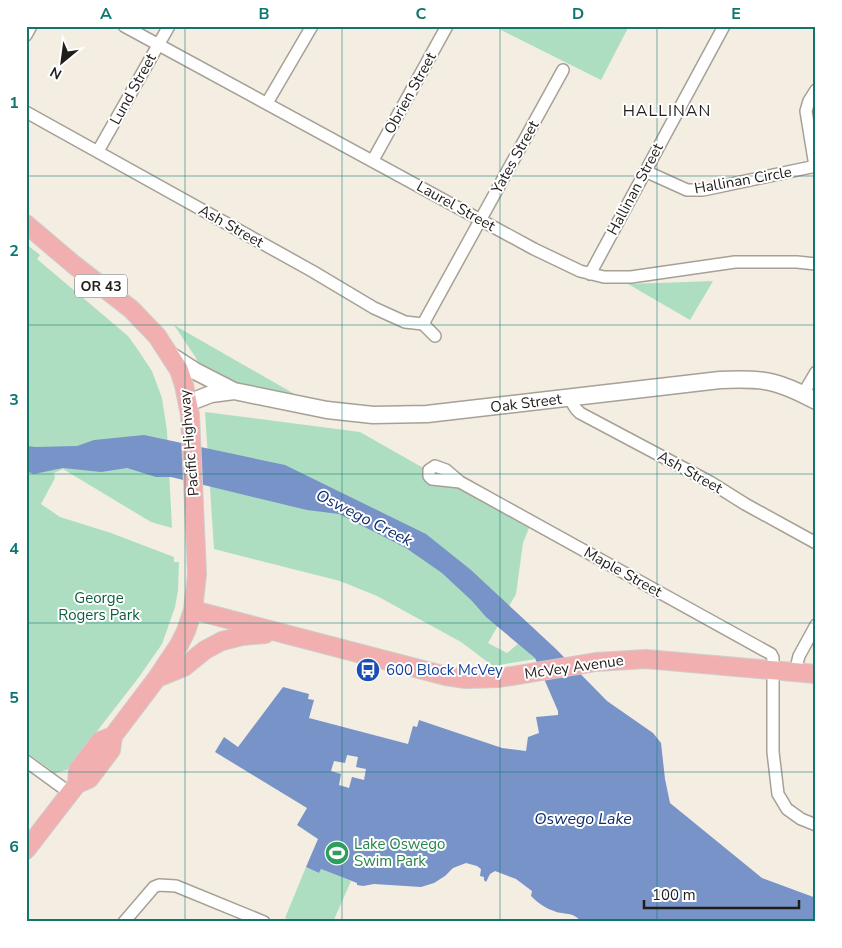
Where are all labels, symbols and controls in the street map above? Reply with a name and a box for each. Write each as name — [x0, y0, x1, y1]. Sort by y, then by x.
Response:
text: A — [100, 3, 112, 25]
text: B — [258, 3, 270, 25]
text: C — [416, 3, 427, 25]
text: D — [572, 3, 584, 25]
text: E — [731, 3, 741, 25]
north arrow — [38, 38, 88, 88]
street label: Obrien Street — [379, 48, 441, 137]
street label: Lund Street — [105, 49, 161, 128]
text: N — [47, 62, 65, 84]
text: 1 — [9, 92, 19, 114]
district label: HALLINAN — [623, 100, 711, 122]
street label: Yates Street — [486, 116, 544, 198]
street label: Hallinan Street — [602, 139, 668, 239]
street label: Hallinan Circle — [693, 162, 793, 198]
street label: Laurel Street — [413, 176, 500, 236]
street label: Ash Street — [195, 200, 268, 252]
text: 2 — [9, 240, 19, 262]
road number: OR 43 — [75, 274, 127, 298]
text: 3 — [9, 389, 19, 411]
street label: Pacific Highway — [174, 389, 204, 497]
street label: Oak Street — [489, 389, 564, 417]
street label: Ash Street — [654, 446, 727, 498]
water label: Oswego Creek — [312, 484, 417, 552]
text: 4 — [9, 538, 19, 560]
street label: Maple Street — [580, 542, 666, 602]
park label: George Rogers Park — [58, 588, 140, 625]
street label: McVey Avenue — [523, 650, 625, 684]
bus stop icon: 600 Block McVey — [355, 657, 381, 683]
place label: 600 Block McVey — [386, 660, 503, 680]
text: 5 — [9, 687, 19, 709]
water label: Oswego Lake — [534, 808, 632, 830]
place label: Lake Oswego Swim Park — [354, 834, 445, 871]
text: 6 — [9, 836, 19, 858]
sports icon: Lake Oswego Swim Park — [324, 840, 350, 866]
scale bar — [644, 878, 800, 910]
text: 100 m — [652, 885, 696, 905]

